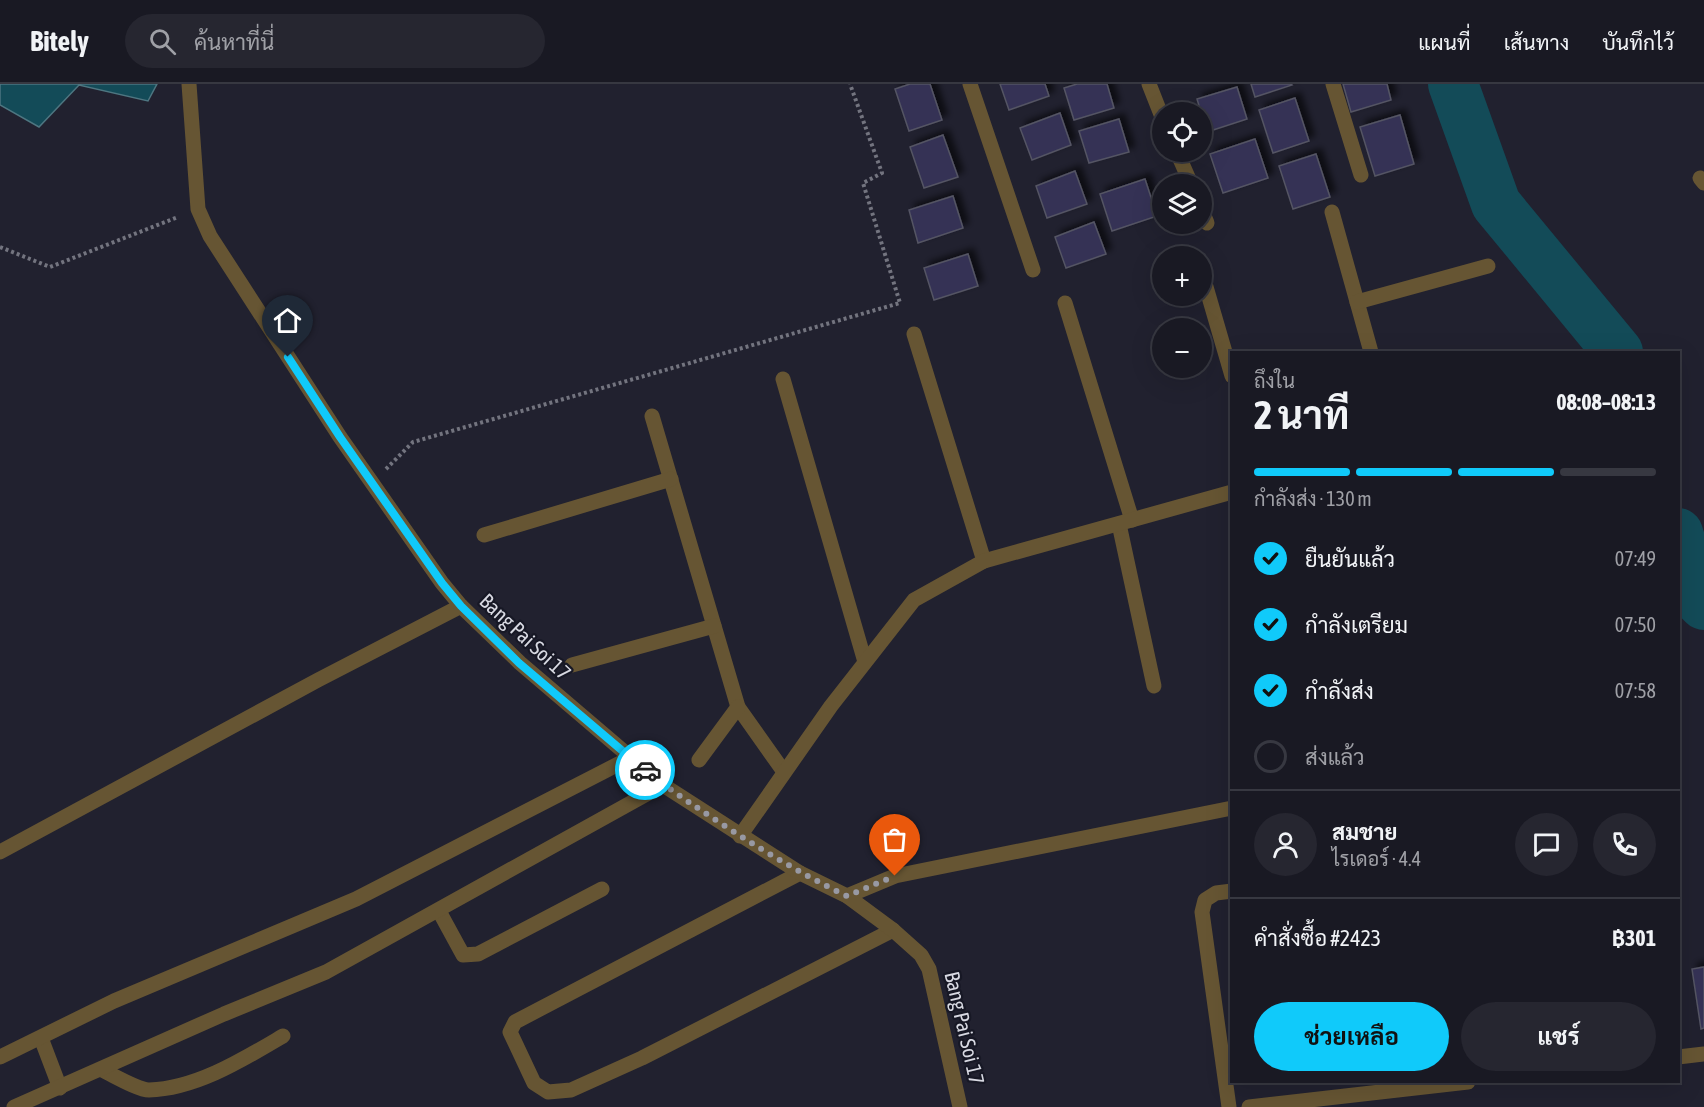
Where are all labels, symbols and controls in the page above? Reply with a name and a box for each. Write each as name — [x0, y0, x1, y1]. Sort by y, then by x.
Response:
search box — [125, 14, 545, 68]
text: Bitely — [30, 25, 89, 57]
icon: search — [146, 25, 179, 58]
text: ค้นหาที่นี่ — [194, 29, 274, 55]
text: แผนที่ — [1418, 30, 1471, 54]
text: เส้นทาง — [1504, 30, 1569, 54]
text: บันทึกไว้ — [1602, 30, 1674, 54]
map controls — [1152, 102, 1212, 378]
button: locate — [1152, 102, 1212, 162]
button: layers — [1152, 174, 1212, 234]
button: + — [1152, 246, 1212, 306]
pin — [262, 295, 313, 357]
icon: home — [271, 304, 304, 337]
button: − — [1152, 318, 1212, 378]
text: ถึงใน — [1254, 369, 1295, 392]
text: 08:08–08:13 — [1556, 389, 1656, 415]
text: 2 นาที — [1254, 393, 1349, 437]
text: กำลังส่ง · 130 m — [1254, 487, 1372, 510]
icon: check — [1254, 542, 1287, 575]
text: ยืนยันแล้ว — [1305, 546, 1395, 572]
text: 07:49 — [1615, 547, 1656, 570]
street label: Bang Pai Soi 17 — [475, 588, 576, 684]
icon: check — [1254, 608, 1287, 641]
text: กำลังเตรียม — [1305, 612, 1408, 638]
text: 07:50 — [1615, 613, 1656, 636]
icon: check — [1254, 674, 1287, 707]
text: กำลังส่ง — [1305, 678, 1374, 704]
text: 07:58 — [1615, 679, 1656, 702]
courier — [615, 740, 675, 800]
text: ส่งแล้ว — [1305, 744, 1365, 770]
icon: car — [629, 754, 662, 787]
button: person — [1254, 813, 1317, 876]
button: chat — [1515, 813, 1578, 876]
button: phone — [1593, 813, 1656, 876]
pin — [869, 814, 920, 876]
text: สมชาย — [1332, 819, 1398, 845]
icon: bag — [878, 823, 911, 856]
text: ไรเดอร์ · 4.4 — [1332, 847, 1421, 870]
text: คำสั่งซื้อ #2423 — [1254, 925, 1381, 951]
text: ฿301 — [1612, 925, 1656, 951]
street label: Bang Pai Soi 17 — [940, 969, 990, 1087]
button: ช่วยเหลือ — [1254, 1002, 1449, 1071]
button: แชร์ — [1461, 1002, 1656, 1071]

